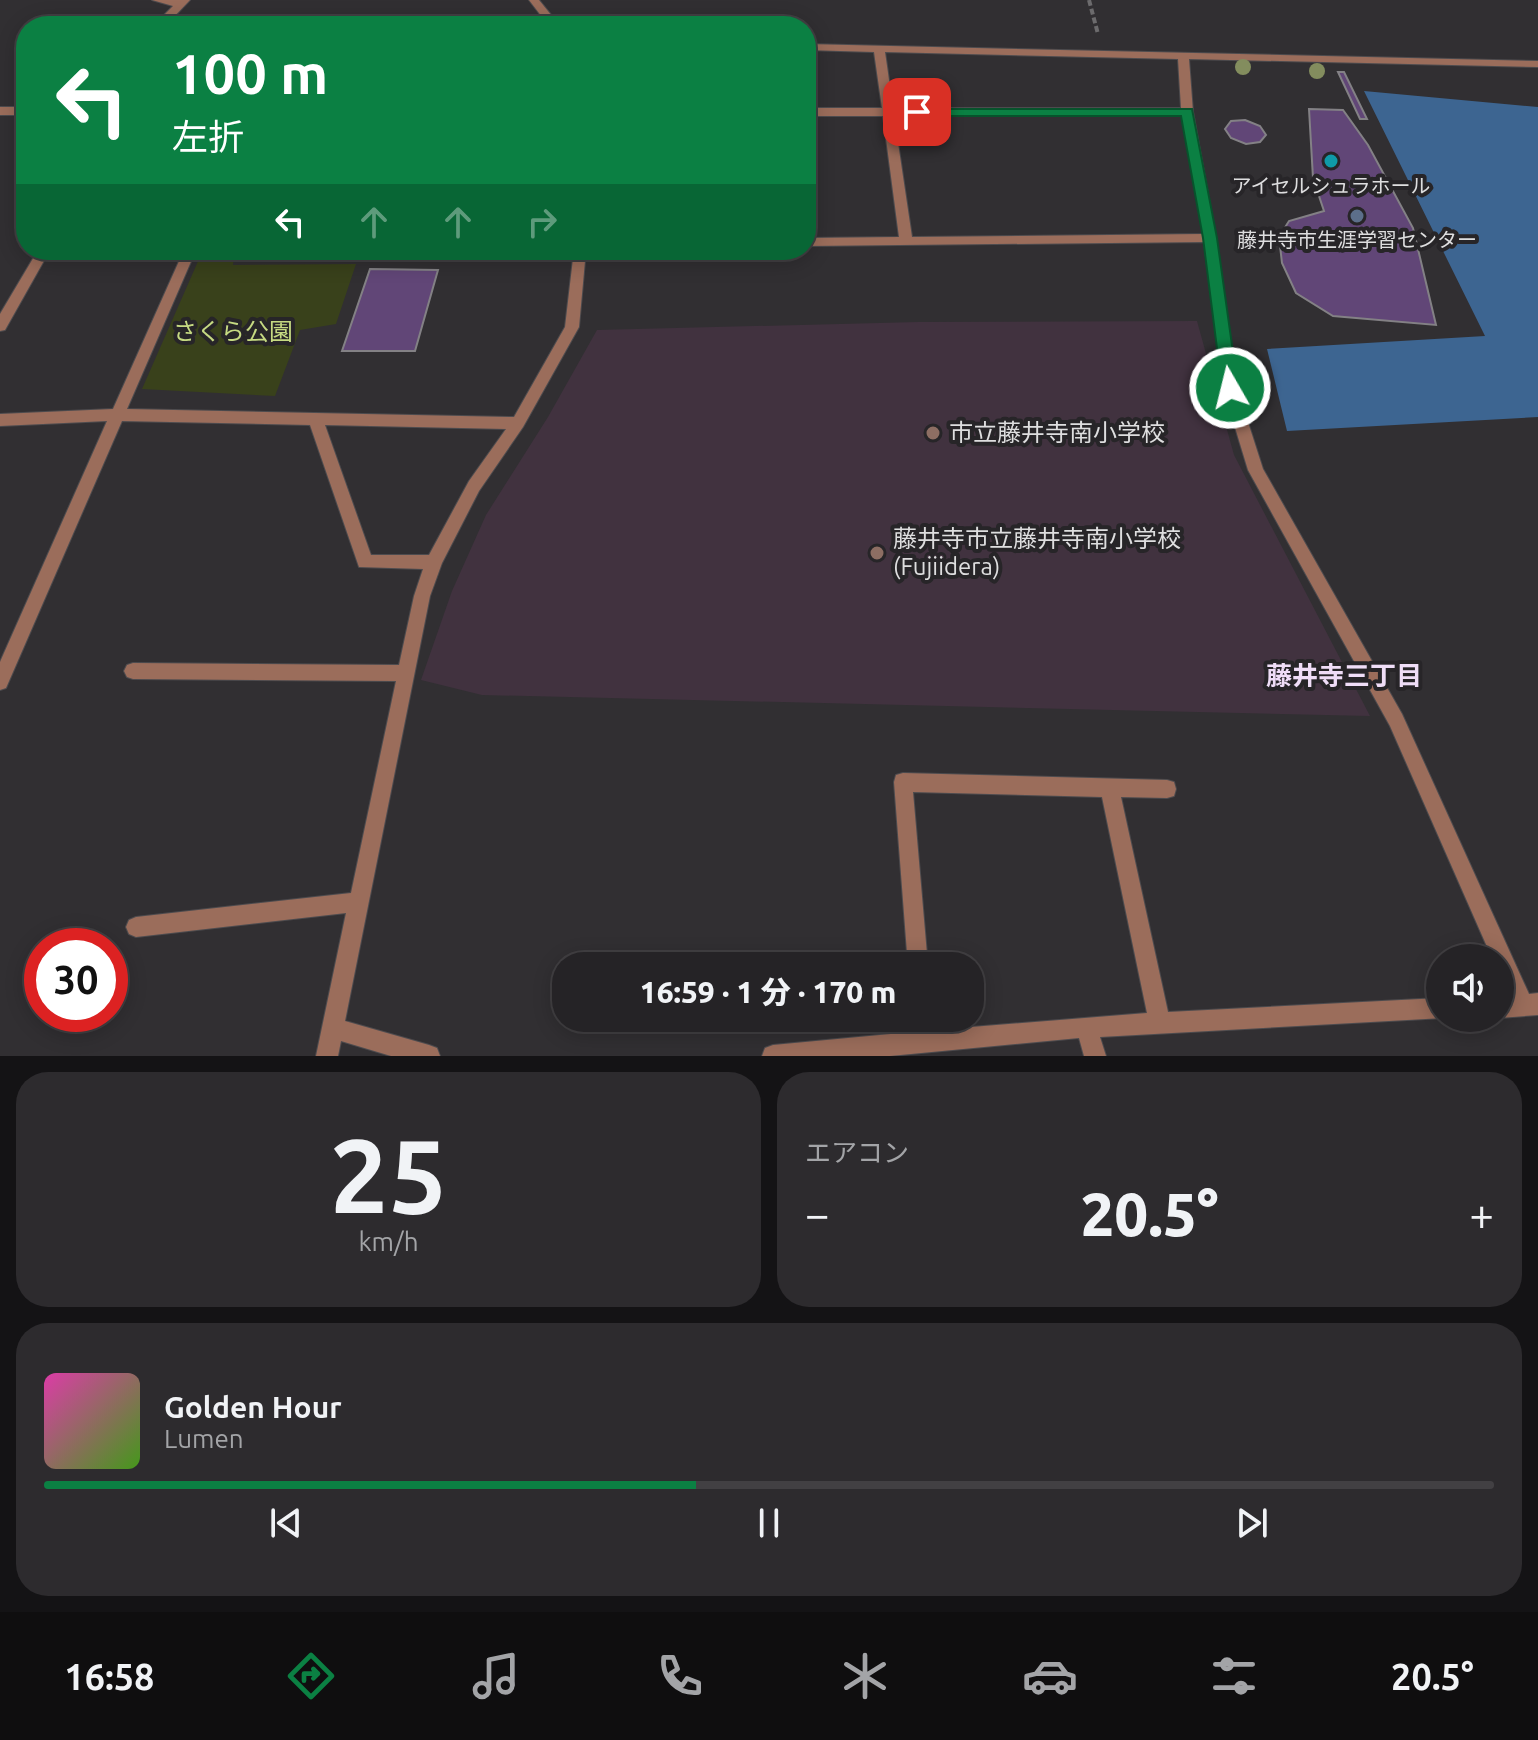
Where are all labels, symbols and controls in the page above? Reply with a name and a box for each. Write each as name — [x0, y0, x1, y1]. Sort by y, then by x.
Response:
text: 100 m — [172, 42, 328, 105]
icon: left — [40, 48, 144, 152]
pin — [883, 78, 951, 146]
icon: arrive — [895, 90, 939, 134]
text: 左折 — [172, 116, 244, 157]
marker: アイセルシュラホール — [1322, 152, 1340, 170]
place label: アイセルシュラホール — [1232, 174, 1431, 197]
icon: left — [268, 200, 312, 244]
icon: ahead — [352, 200, 396, 244]
icon: ahead — [436, 200, 480, 244]
icon: right — [520, 200, 564, 244]
marker: 藤井寺市生涯学習センター — [1348, 207, 1366, 225]
place label: 藤井寺市生涯学習センター — [1237, 228, 1477, 251]
park label: さくら公園 — [173, 318, 293, 345]
position arrow — [1188, 346, 1272, 430]
place label: 市立藤井寺南小学校 — [949, 419, 1165, 446]
marker: 市立藤井寺南小学校 — [924, 424, 942, 442]
place label: 藤井寺市立藤井寺南小学校 (Fujiidera) — [893, 525, 1181, 580]
marker: 藤井寺市立藤井寺南小学校 (Fujiidera) — [868, 544, 886, 562]
district label: 藤井寺三丁目 — [1266, 661, 1422, 690]
speed limit sign: 30 — [24, 928, 128, 1032]
map controls — [1426, 944, 1514, 1032]
button: sound — [1426, 944, 1514, 1032]
text: 16:59 · 1 分 · 170 m — [640, 975, 896, 1009]
text: 25 — [330, 1116, 447, 1233]
text: エアコン — [805, 1138, 909, 1167]
text: 20.5° — [1080, 1180, 1219, 1247]
text: − — [805, 1189, 830, 1238]
text: + — [1469, 1189, 1494, 1238]
text: km/h — [358, 1227, 419, 1256]
text: Golden Hour — [164, 1390, 342, 1424]
text: Lumen — [164, 1424, 244, 1453]
icon: previous — [264, 1501, 308, 1545]
icon: pause — [747, 1501, 791, 1545]
icon: next — [1230, 1501, 1274, 1545]
icon: directions — [283, 1648, 339, 1704]
icon: music — [468, 1648, 524, 1704]
icon: phone — [652, 1648, 708, 1704]
icon: climate — [837, 1648, 893, 1704]
icon: car — [1022, 1648, 1078, 1704]
icon: filters — [1206, 1648, 1262, 1704]
text: 16:58 — [64, 1656, 154, 1697]
text: 20.5° — [1391, 1656, 1474, 1697]

